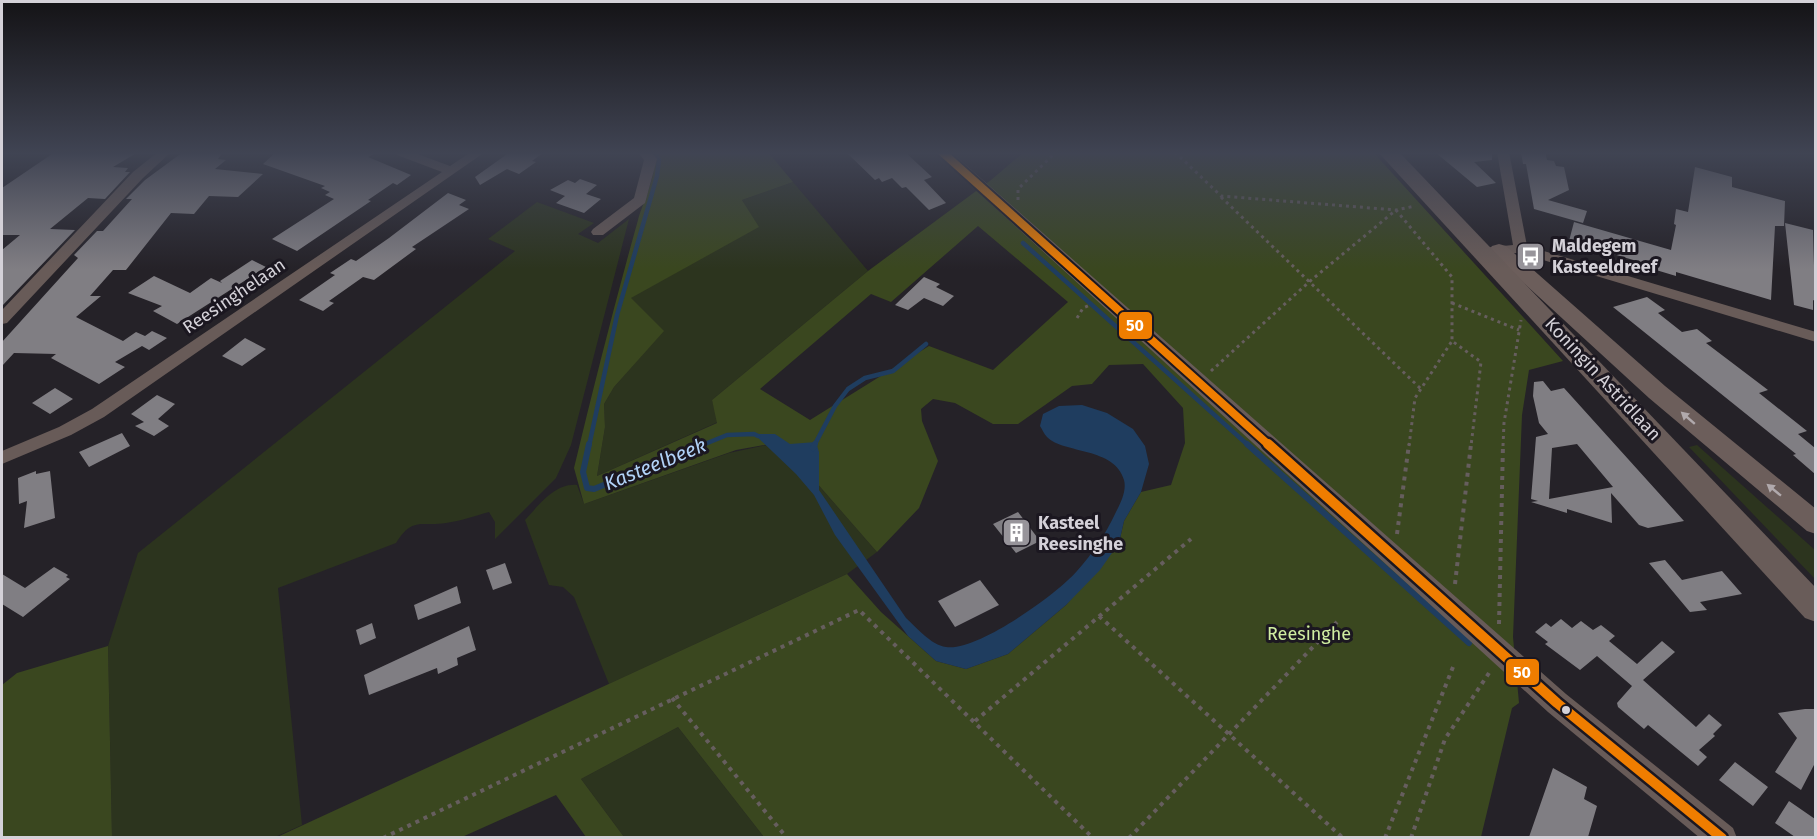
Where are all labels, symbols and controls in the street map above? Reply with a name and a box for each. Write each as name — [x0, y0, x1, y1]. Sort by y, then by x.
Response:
place label: Maldegem Kasteeldreef — [1552, 235, 1659, 278]
bus stop icon: Maldegem Kasteeldreef — [1515, 240, 1547, 272]
street label: Reesinghelaan — [178, 254, 290, 338]
line badge: 50 — [1118, 311, 1153, 340]
street label: Koningin Astridlaan — [1540, 313, 1666, 445]
text: 50 — [1126, 316, 1144, 335]
one-way arrow — [1681, 412, 1696, 425]
water label: Kasteelbeek — [600, 433, 710, 495]
one-way arrow — [1766, 484, 1782, 497]
place label: Kasteel Reesinghe — [1038, 512, 1123, 555]
building icon: Kasteel Reesinghe — [1001, 517, 1033, 549]
park label: Reesinghe — [1267, 623, 1351, 645]
line badge: 50 — [1505, 658, 1540, 686]
text: 50 — [1513, 663, 1531, 682]
unlabelled marker — [1560, 704, 1572, 716]

